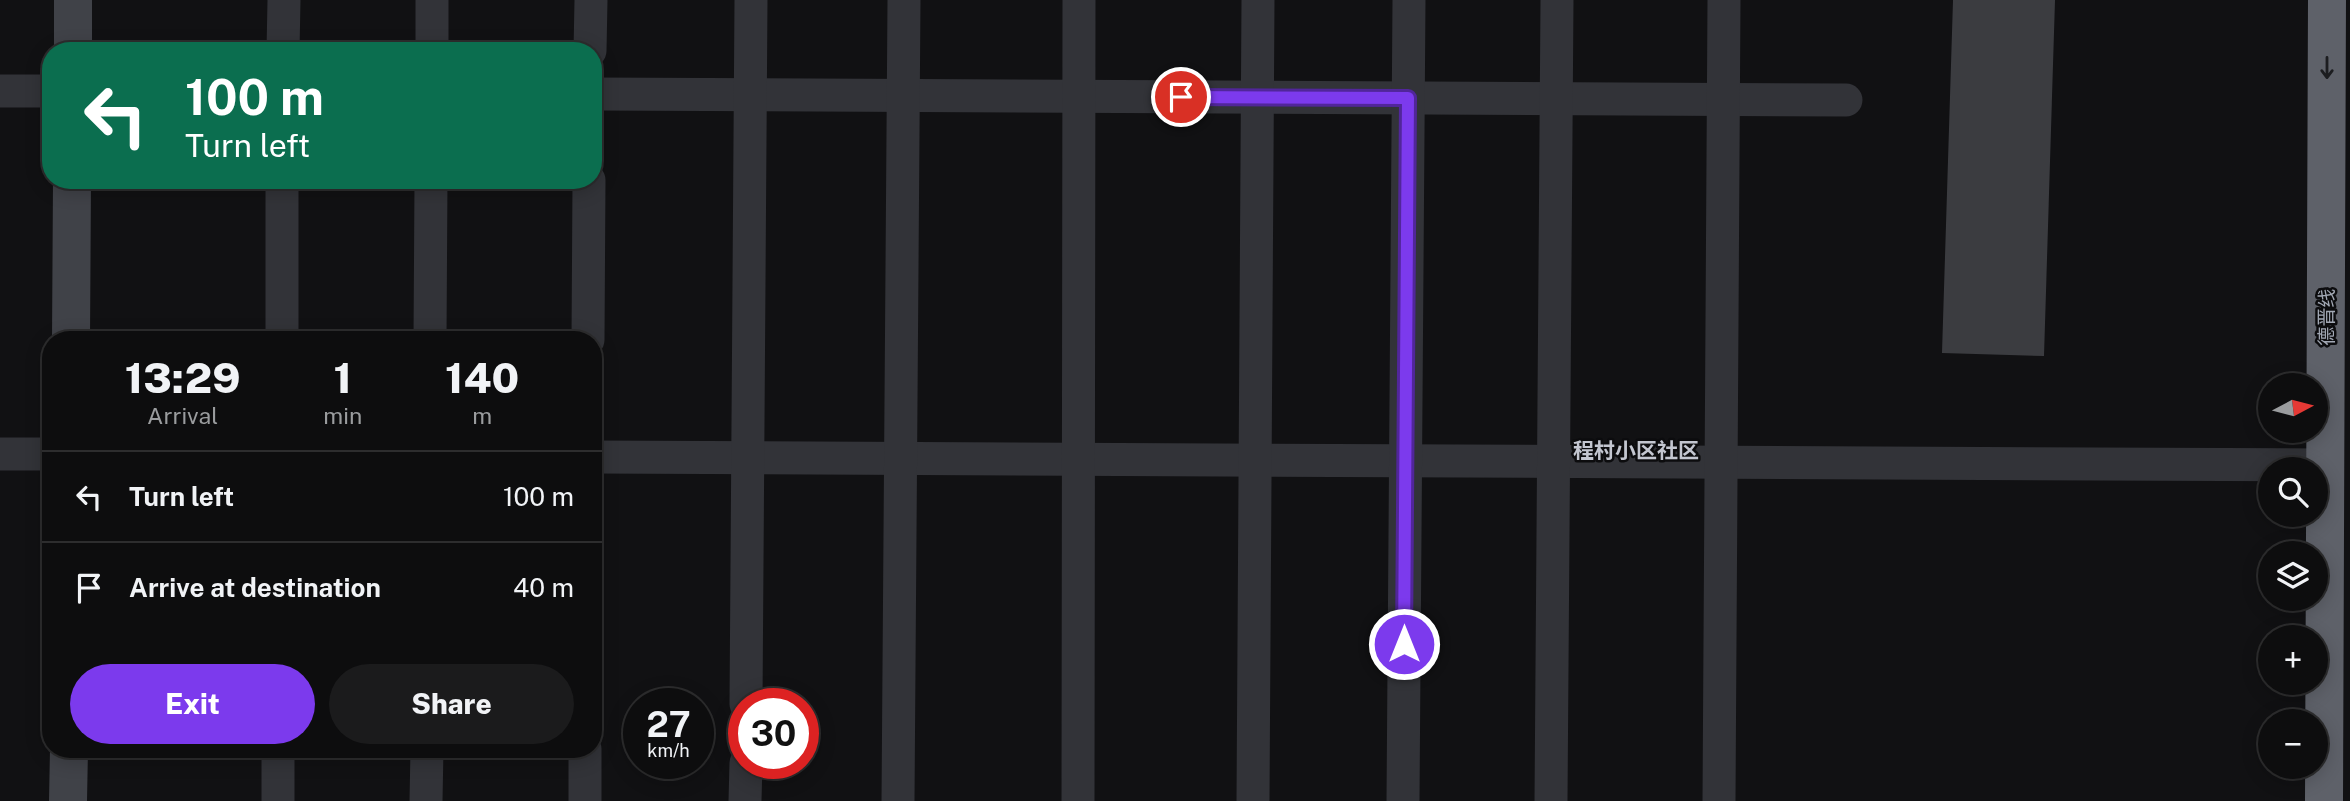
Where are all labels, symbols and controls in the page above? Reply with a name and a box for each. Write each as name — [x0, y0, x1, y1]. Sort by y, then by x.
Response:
one-way arrow — [2320, 56, 2334, 79]
pin — [1151, 67, 1211, 127]
text: 100 m — [185, 68, 324, 126]
icon: left — [70, 70, 161, 161]
icon: arrive — [1162, 78, 1200, 116]
text: Turn left — [185, 127, 310, 164]
street label: 德晋线 — [2315, 288, 2337, 346]
text: 13:29 — [125, 353, 240, 402]
text: 1 — [334, 353, 352, 402]
text: 140 — [445, 353, 519, 402]
north arrow — [2258, 373, 2328, 443]
map controls — [2258, 373, 2328, 779]
text: Arrival — [147, 402, 218, 429]
text: min — [323, 402, 362, 429]
text: m — [472, 402, 492, 429]
district label: 程村小区社区 — [1573, 438, 1699, 463]
button: search — [2258, 457, 2328, 527]
icon: left — [70, 478, 108, 516]
text: Turn left — [129, 481, 234, 512]
text: 100 m — [503, 481, 574, 512]
button: layers — [2258, 541, 2328, 611]
icon: arrive — [70, 569, 108, 607]
text: Arrive at destination — [129, 572, 381, 603]
text: 40 m — [513, 572, 574, 603]
position arrow — [1367, 607, 1441, 681]
button: + — [2258, 625, 2328, 695]
button: Exit — [70, 664, 315, 744]
button: Share — [329, 664, 574, 744]
speed limit sign: 30 — [728, 688, 819, 779]
text: 27 — [646, 704, 691, 745]
button: − — [2258, 709, 2328, 779]
text: km/h — [647, 740, 690, 761]

